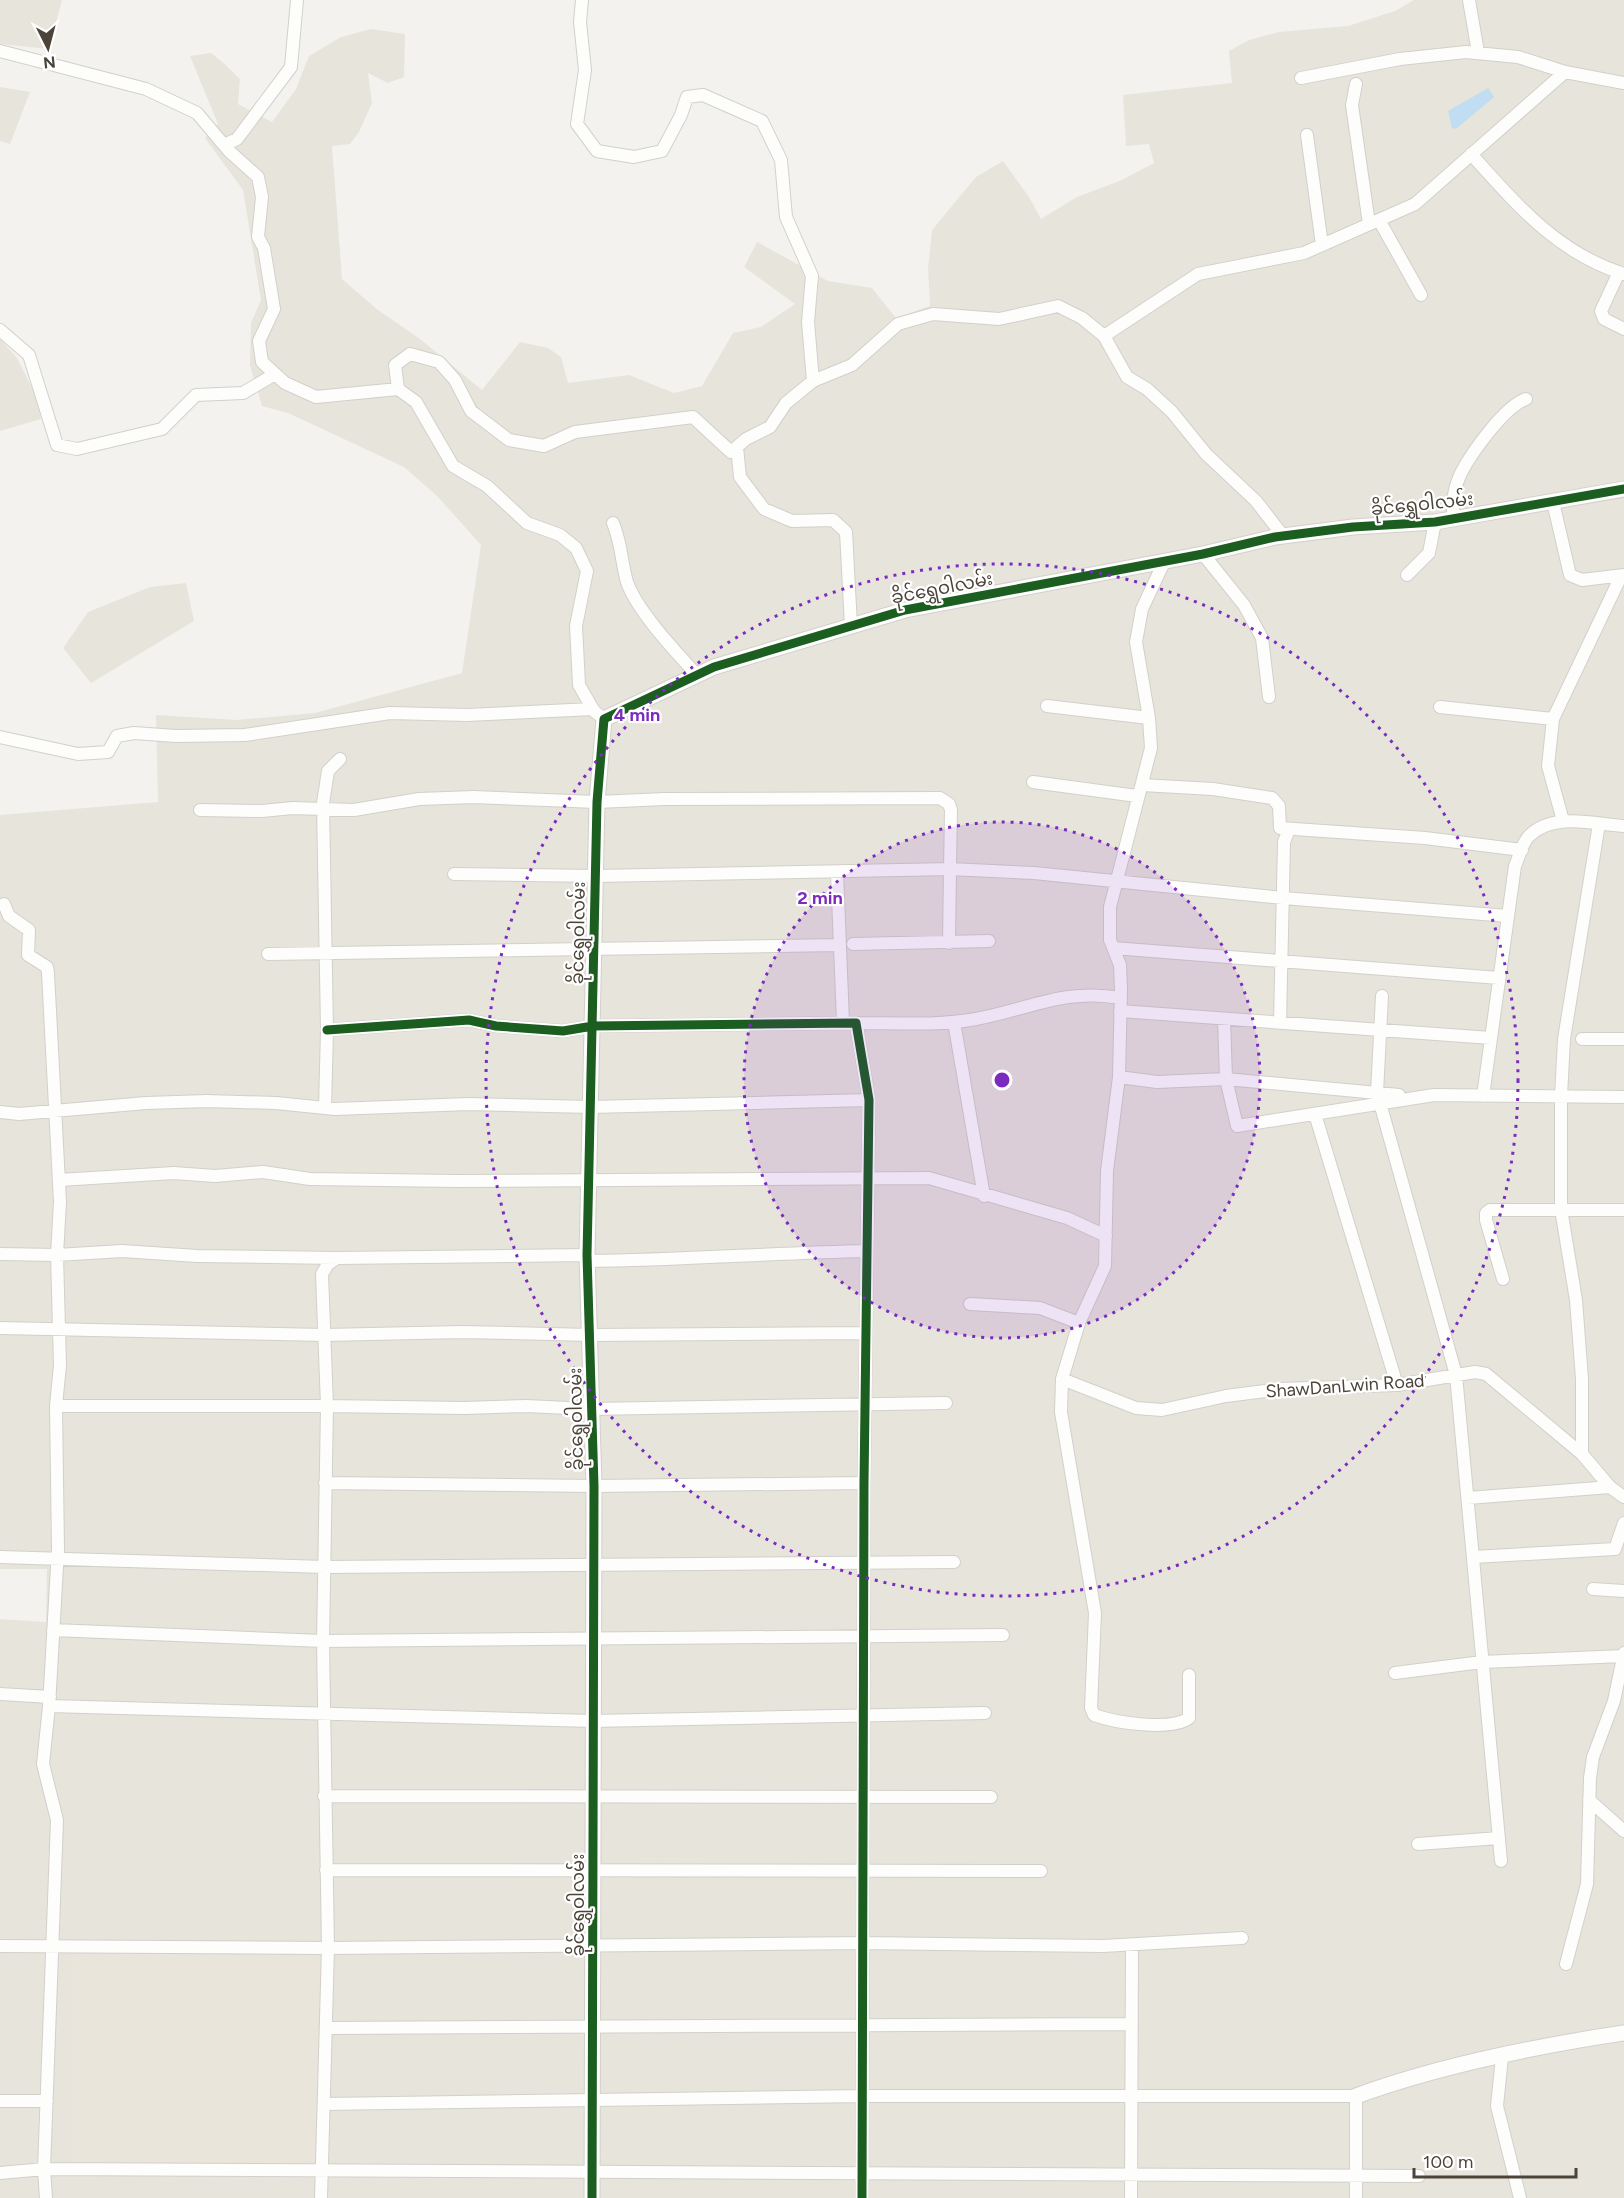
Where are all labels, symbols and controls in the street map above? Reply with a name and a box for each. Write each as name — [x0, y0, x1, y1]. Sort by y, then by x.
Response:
north arrow — [18, 18, 78, 78]
text: N — [42, 52, 57, 73]
street label: ခိုင်ရွှေဝါလမ်း — [1369, 485, 1475, 524]
street label: ခိုင်ရွှေဝါလမ်း — [889, 564, 995, 613]
text: 4 min — [614, 704, 660, 726]
street label: ခိုင်ရွှေဝါလမ်း — [563, 881, 594, 985]
text: 2 min — [797, 887, 843, 909]
centre of rings — [992, 1070, 1012, 1090]
street label: ခိုင်ရွှေဝါလမ်း — [561, 1367, 592, 1471]
street label: ShawDanLwin Road — [1265, 1369, 1425, 1403]
street label: ခိုင်ရွှေဝါလမ်း — [564, 1854, 593, 1957]
scale bar — [1414, 2141, 1576, 2179]
text: 100 m — [1423, 2151, 1473, 2173]

